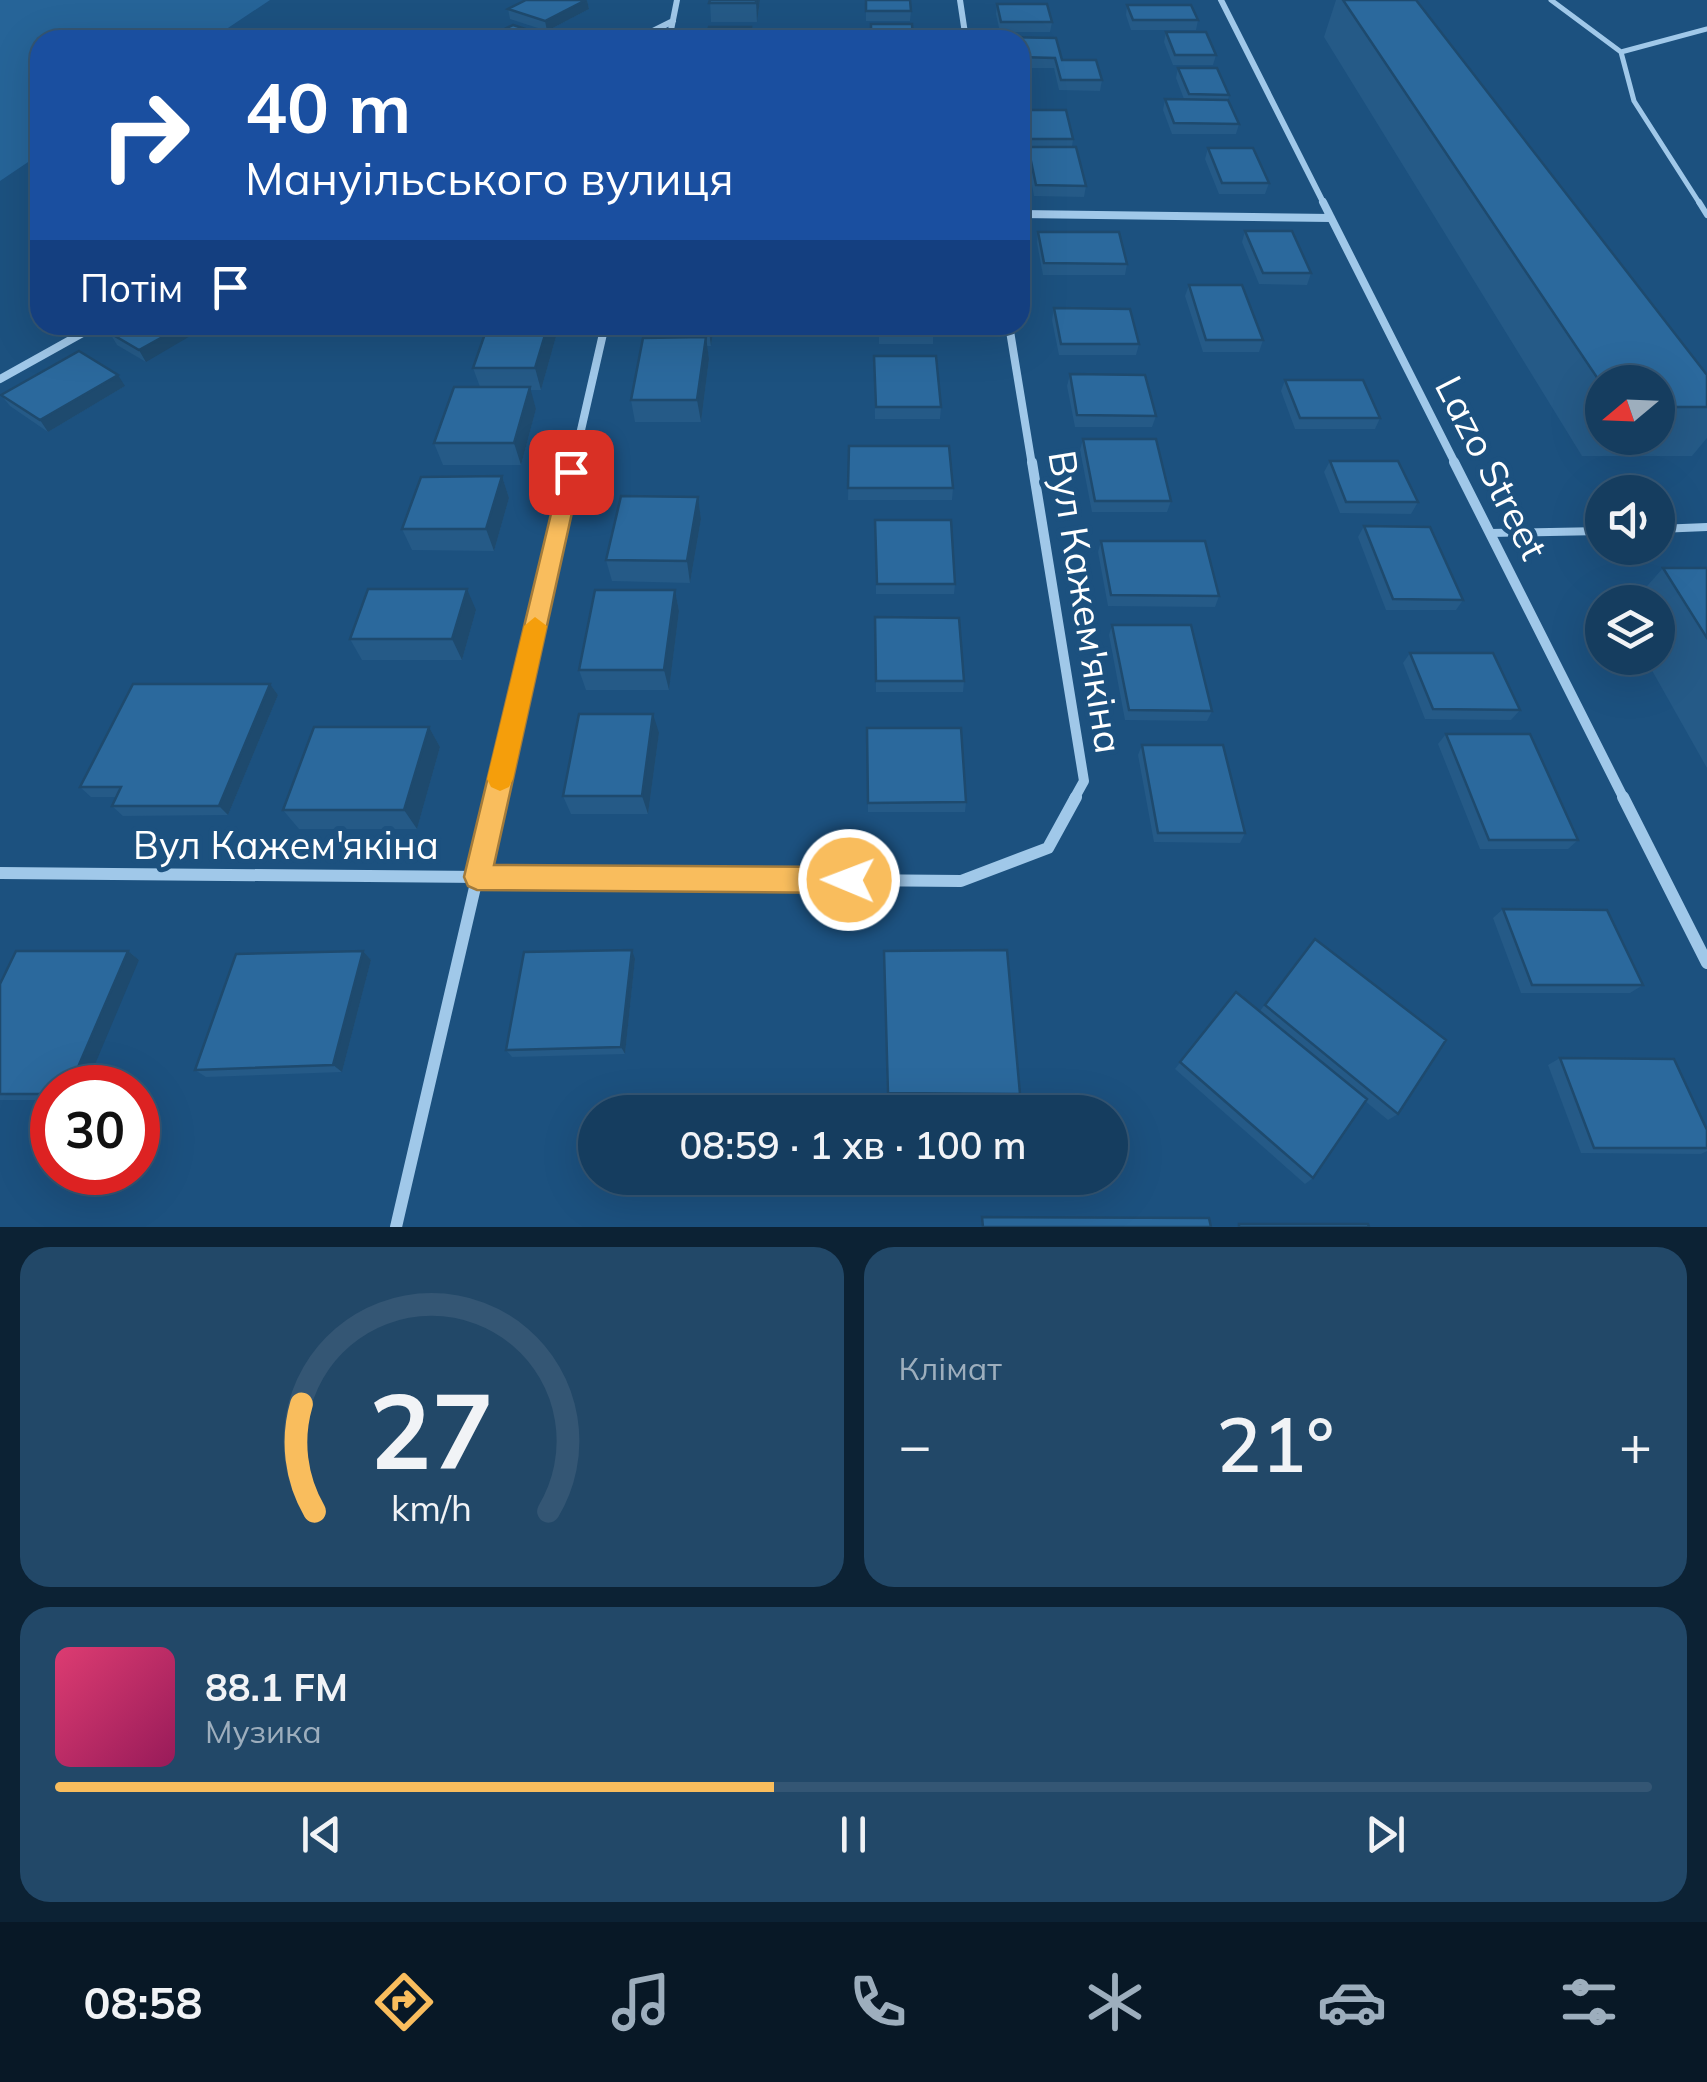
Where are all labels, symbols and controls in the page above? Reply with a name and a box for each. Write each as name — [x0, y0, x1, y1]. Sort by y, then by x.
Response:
text: 40 m — [245, 63, 411, 151]
icon: right — [80, 70, 210, 200]
text: Мануільського вулиця — [245, 150, 734, 206]
icon: arrive — [203, 260, 258, 315]
text: Потім — [80, 264, 183, 312]
north arrow — [1585, 365, 1675, 455]
map controls — [1585, 365, 1675, 675]
street label: Lazo Street — [1425, 368, 1559, 567]
pin — [529, 430, 614, 515]
icon: arrive — [544, 445, 599, 500]
street label: Вул Кажем'якіна — [1038, 447, 1134, 757]
button: sound — [1585, 475, 1675, 565]
button: layers — [1585, 585, 1675, 675]
street label: Вул Кажем'якіна — [133, 821, 439, 869]
position arrow — [797, 828, 901, 932]
speed limit sign: 30 — [30, 1065, 160, 1195]
text: 08:59 · 1 хв · 100 m — [680, 1121, 1026, 1169]
text: Клімат — [899, 1348, 1002, 1388]
text: 27 — [369, 1364, 494, 1495]
text: 21° — [1216, 1397, 1334, 1491]
text: − — [899, 1410, 932, 1479]
text: + — [1619, 1410, 1652, 1479]
text: km/h — [391, 1485, 472, 1530]
text: 88.1 FM — [205, 1663, 348, 1711]
text: Музика — [205, 1711, 322, 1751]
icon: previous — [294, 1807, 349, 1862]
icon: pause — [826, 1807, 881, 1862]
icon: next — [1358, 1807, 1413, 1862]
icon: directions — [369, 1967, 439, 2037]
icon: music — [606, 1967, 676, 2037]
icon: phone — [843, 1967, 913, 2037]
icon: climate — [1080, 1967, 1150, 2037]
icon: car — [1317, 1967, 1387, 2037]
icon: filters — [1554, 1967, 1624, 2037]
text: 08:58 — [83, 1974, 203, 2030]

